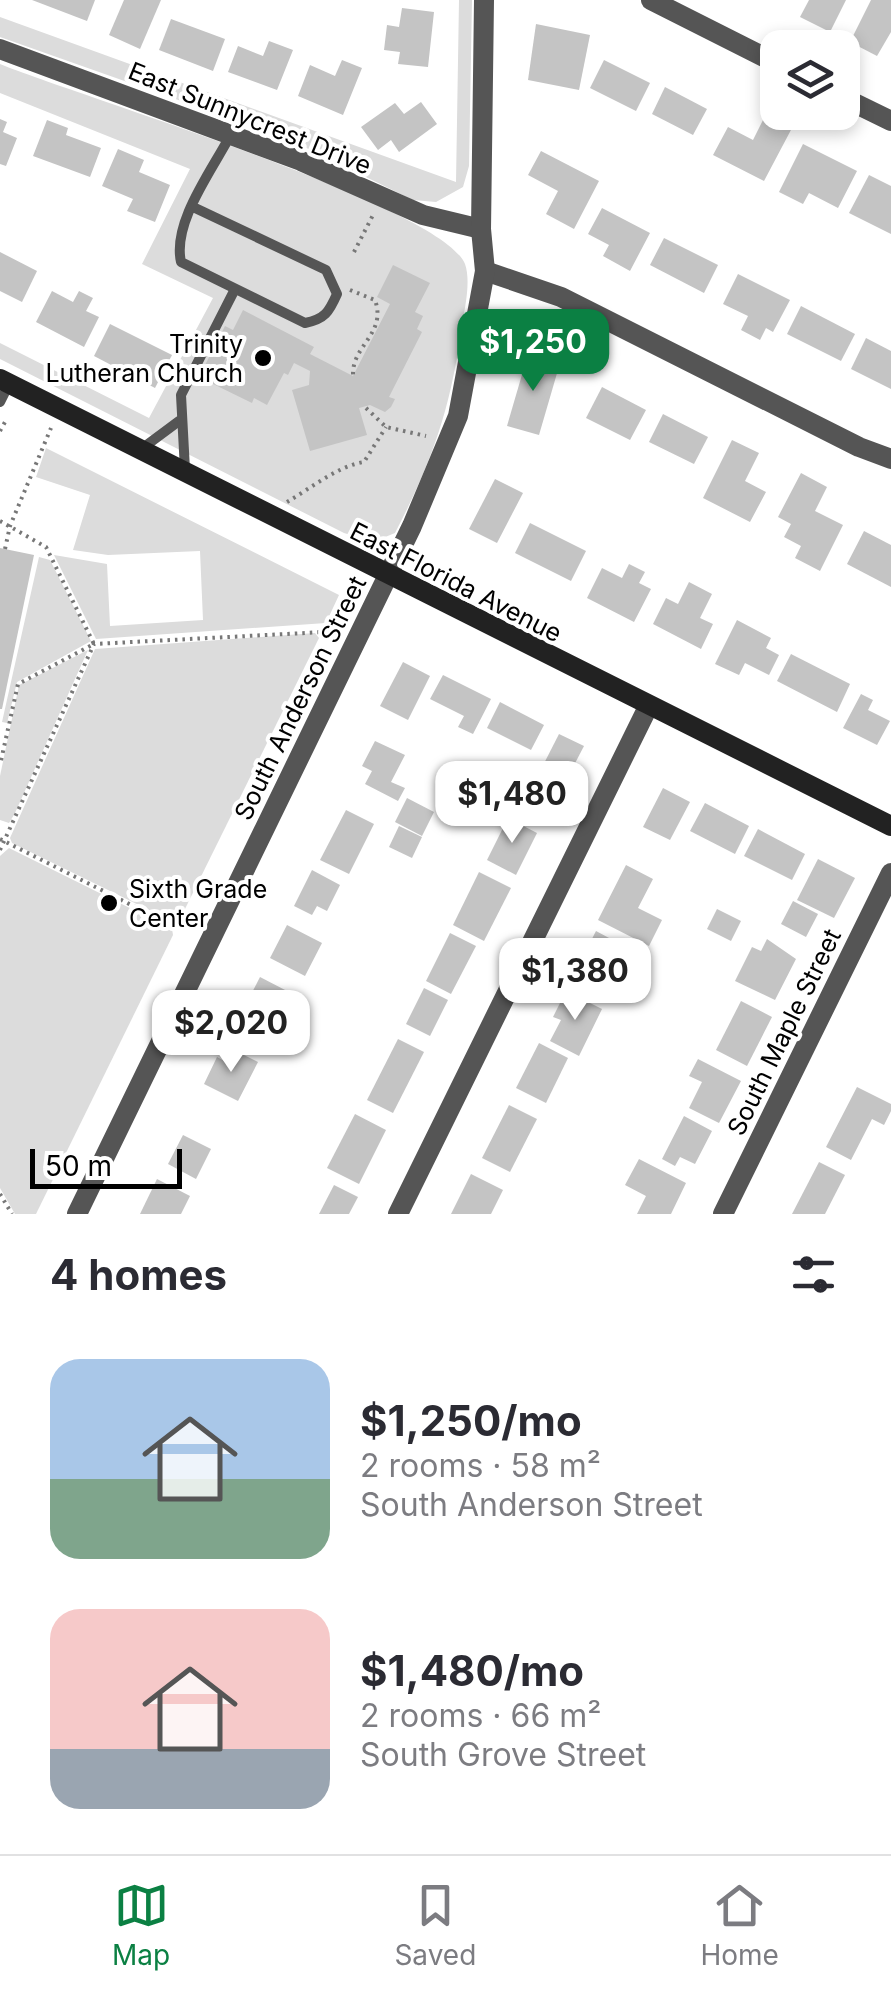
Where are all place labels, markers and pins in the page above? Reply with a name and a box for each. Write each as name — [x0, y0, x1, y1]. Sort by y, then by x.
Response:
pin: $1,250 — [452, 309, 614, 394]
place label: Trinity Lutheran Church — [45, 329, 243, 388]
marker: Trinity Lutheran Church — [252, 347, 274, 369]
pin: $1,480 — [431, 761, 593, 846]
place label: Sixth Grade Center — [129, 874, 267, 933]
marker: Sixth Grade Center — [98, 892, 120, 914]
pin: $1,380 — [494, 938, 656, 1023]
pin: $2,020 — [150, 990, 312, 1075]

